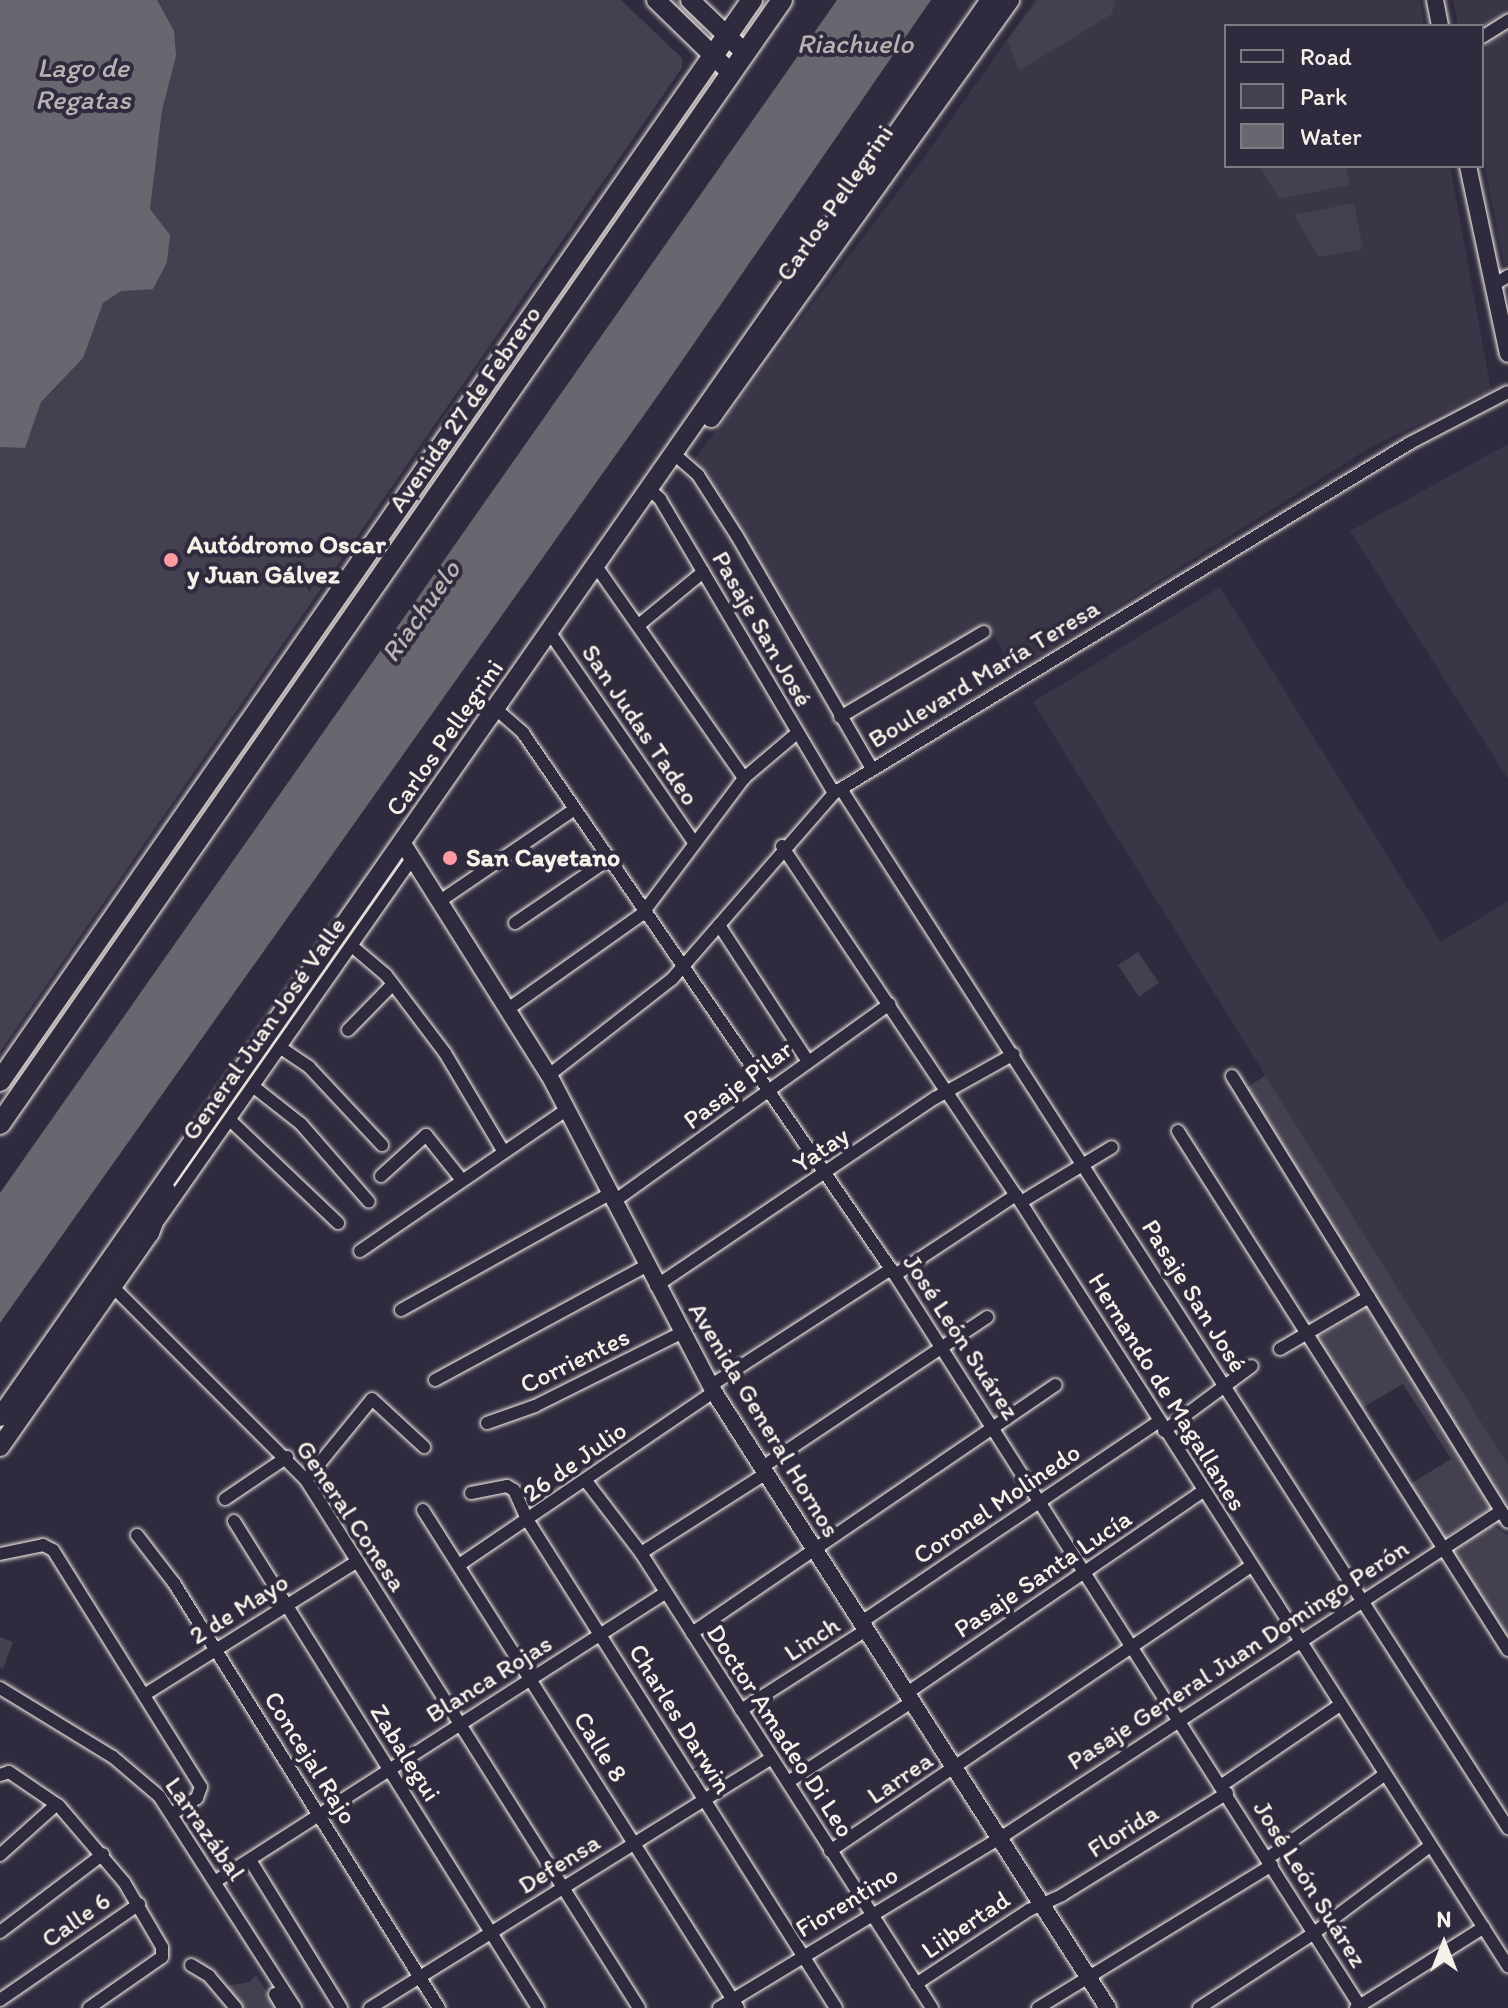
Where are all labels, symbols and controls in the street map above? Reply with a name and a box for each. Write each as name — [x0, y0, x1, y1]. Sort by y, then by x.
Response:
legend — [1224, 24, 1484, 168]
water label: Riachuelo — [797, 26, 913, 60]
text: Road — [1300, 42, 1352, 71]
water label: Lago de Regatas — [35, 50, 131, 116]
text: Park — [1300, 82, 1347, 111]
street label: Carlos Pellegrini — [770, 119, 900, 287]
text: Water — [1300, 122, 1362, 151]
street label: Avenida 27 de Febrero — [382, 300, 548, 518]
place label: Autódromo Oscar y Juan Gálvez — [187, 529, 385, 590]
street label: Pasaje San José — [705, 545, 819, 713]
marker: Autódromo Oscar y Juan Gálvez — [162, 551, 180, 569]
water label: Riachuelo — [373, 554, 467, 668]
street label: Boulevard María Teresa — [864, 593, 1104, 755]
street label: San Judas Tadeo — [575, 639, 705, 811]
street label: Carlos Pellegrini — [380, 654, 510, 822]
place label: San Cayetano — [466, 842, 621, 874]
marker: San Cayetano — [441, 849, 459, 867]
street label: General Juan José Valle — [175, 912, 353, 1146]
street label: Pasaje Pilar — [677, 1034, 799, 1136]
street label: Yatay — [787, 1120, 855, 1180]
street label: Pasaje San José — [1134, 1214, 1254, 1378]
street label: José León Suárez — [896, 1248, 1026, 1426]
street label: Hernando de Magallanes — [1081, 1267, 1253, 1517]
street label: Avenida General Hornos — [681, 1297, 847, 1543]
street label: Corrientes — [515, 1321, 635, 1401]
street label: 26 de Julio — [517, 1415, 633, 1509]
street label: General Conesa — [289, 1434, 413, 1598]
street label: Coronel Molinedo — [908, 1437, 1086, 1571]
street label: Pasaje Santa Lucía — [949, 1503, 1137, 1645]
street label: Pasaje General Juan Domingo Perón — [1062, 1533, 1414, 1777]
street label: 2 de Mayo — [184, 1566, 294, 1652]
street label: Linch — [778, 1610, 846, 1668]
street label: Doctor Amadeo Di Leo — [699, 1619, 861, 1843]
street label: Blanca Rojas — [421, 1628, 557, 1730]
street label: Charles Darwin — [621, 1638, 739, 1800]
street label: Concejal Rajo — [257, 1686, 363, 1830]
street label: Zabalegui — [363, 1699, 447, 1807]
street label: Calle 8 — [566, 1706, 634, 1788]
street label: Larrea — [861, 1745, 939, 1811]
street label: Larrazábal — [158, 1771, 252, 1887]
street label: José León Suárez — [1246, 1794, 1374, 1974]
street label: Florida — [1082, 1797, 1164, 1865]
street label: Defensa — [512, 1827, 606, 1901]
street label: Fiorentino — [790, 1859, 904, 1945]
street label: Liibertad — [916, 1884, 1016, 1966]
street label: Calle 6 — [36, 1885, 116, 1955]
north arrow — [1404, 1904, 1484, 1984]
text: N — [1437, 1906, 1451, 1933]

